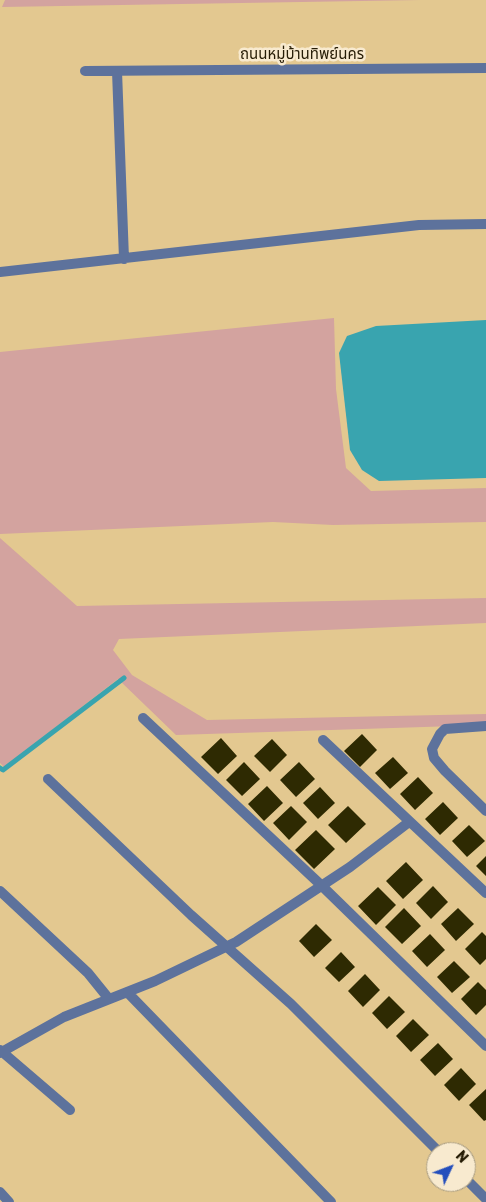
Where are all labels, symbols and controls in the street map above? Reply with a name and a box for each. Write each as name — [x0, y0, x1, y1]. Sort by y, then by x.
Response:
street label: ถนนหมู่บ้านทิพย์นคร — [240, 46, 364, 64]
north arrow — [426, 1142, 476, 1192]
text: N — [452, 1148, 471, 1167]

